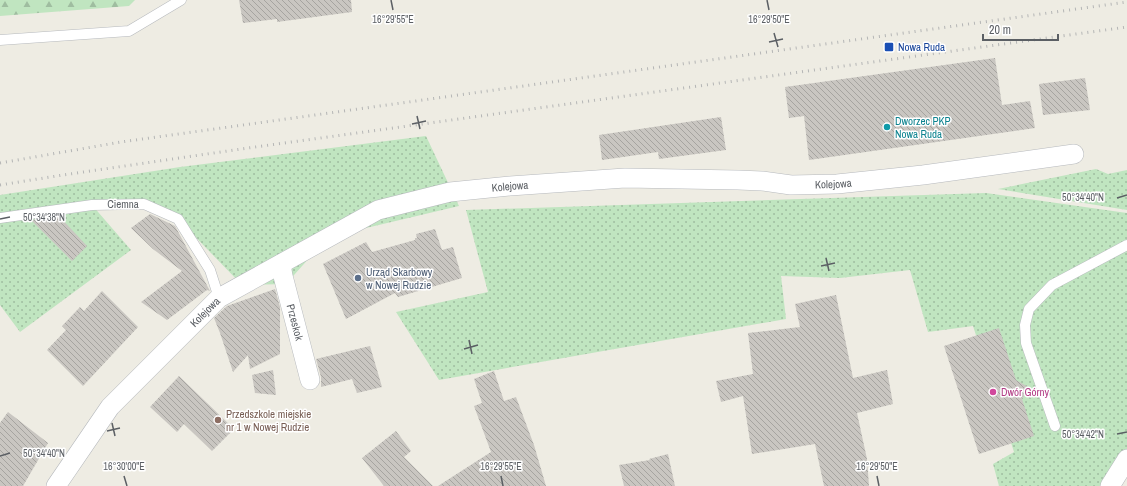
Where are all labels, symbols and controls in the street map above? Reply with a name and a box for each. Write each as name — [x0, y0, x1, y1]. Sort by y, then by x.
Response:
text: 16°29'55"E — [372, 13, 414, 26]
text: 16°29'50"E — [748, 13, 790, 26]
scale bar — [983, 16, 1058, 42]
text: 20 m — [989, 22, 1011, 38]
place label: Nowa Ruda — [898, 40, 945, 54]
marker: Nowa Ruda — [883, 41, 895, 53]
place label: Dworzec PKP Nowa Ruda — [895, 114, 951, 141]
marker: Dworzec PKP Nowa Ruda — [882, 122, 892, 132]
street label: Kolejowa — [815, 176, 852, 191]
street label: Kolejowa — [491, 178, 529, 195]
text: 50°34'40"N — [1062, 191, 1104, 204]
street label: Ciemna — [107, 197, 139, 211]
text: 50°34'38"N — [23, 211, 65, 224]
place label: Urząd Skarbowy w Nowej Rudzie — [366, 265, 433, 292]
marker: Urząd Skarbowy w Nowej Rudzie — [353, 273, 363, 283]
street label: Kolejowa — [187, 294, 223, 330]
street label: Przeskok — [284, 303, 307, 343]
place label: Dwór Górny — [1001, 385, 1050, 399]
marker: Dwór Górny — [988, 387, 998, 397]
place label: Przedszkole miejskie nr 1 w Nowej Rudzie — [226, 407, 311, 434]
marker: Przedszkole miejskie nr 1 w Nowej Rudzie — [213, 415, 223, 425]
text: 50°34'42"N — [1062, 428, 1104, 441]
text: 50°34'40"N — [23, 447, 65, 460]
text: 16°30'00"E — [103, 460, 145, 473]
text: 16°29'55"E — [480, 460, 522, 473]
text: 16°29'50"E — [856, 460, 898, 473]

